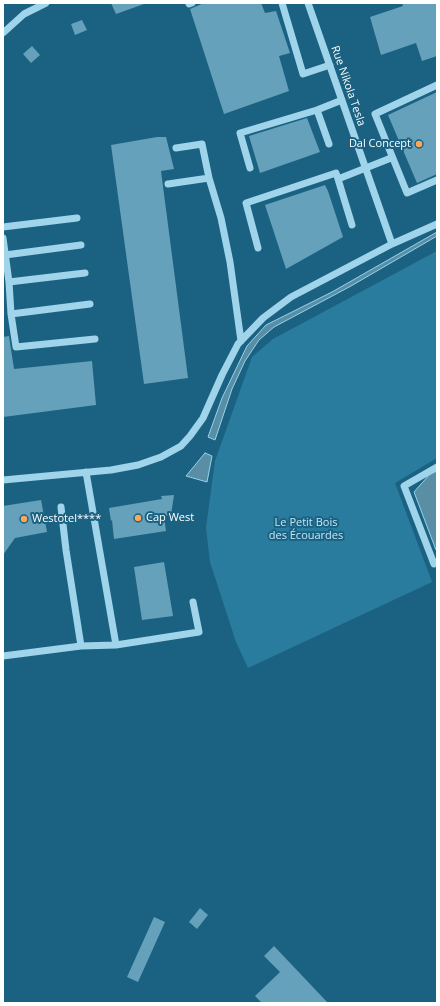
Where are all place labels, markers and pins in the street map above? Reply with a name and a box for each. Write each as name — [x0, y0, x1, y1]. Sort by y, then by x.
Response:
place label: Dal Concept — [349, 137, 411, 151]
marker: Dal Concept — [414, 139, 424, 149]
place label: Cap West — [146, 511, 194, 525]
place label: Westotel**** — [32, 512, 101, 526]
marker: Cap West — [133, 513, 143, 523]
marker: Westotel**** — [19, 514, 29, 524]

